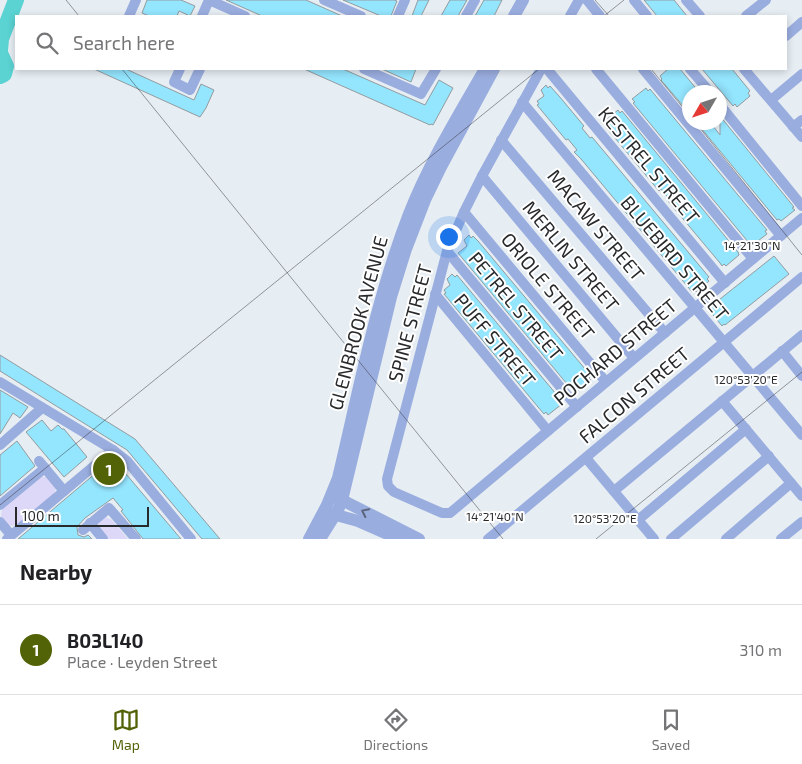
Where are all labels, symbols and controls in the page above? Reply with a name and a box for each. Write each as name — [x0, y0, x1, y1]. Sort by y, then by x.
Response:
search box — [15, 15, 787, 70]
icon: search — [33, 29, 61, 57]
text: Search here — [73, 31, 175, 54]
north arrow — [682, 85, 727, 130]
street label: KESTREL STREET — [594, 102, 705, 228]
street label: MACAW STREET — [543, 164, 650, 285]
street label: BLUEBIRD STREET — [617, 191, 734, 325]
street label: MERLIN STREET — [518, 196, 624, 316]
your location — [436, 224, 462, 250]
street label: ORIOLE STREET — [497, 228, 600, 344]
street label: GLENBROOK AVENUE — [323, 233, 392, 413]
text: 14°21'30"N — [723, 238, 781, 252]
street label: PETREL STREET — [464, 247, 568, 365]
street label: SPINE STREET — [383, 262, 436, 384]
street label: PUFF STREET — [450, 289, 541, 391]
street label: POCHARD STREET — [548, 293, 681, 410]
street label: FALCON STREET — [574, 342, 694, 448]
text: 120°53'20"E — [714, 372, 778, 386]
pin: 1 — [93, 450, 125, 488]
scale bar — [15, 504, 149, 527]
text: 100 m — [22, 507, 60, 524]
one-way arrow — [361, 508, 370, 518]
text: 14°21'40"N — [466, 509, 524, 523]
text: 120°53'20"E — [573, 511, 637, 525]
text: Nearby — [20, 559, 92, 584]
text: B03L140 — [67, 629, 144, 652]
text: 1 — [33, 640, 39, 659]
text: 310 m — [740, 640, 782, 659]
text: Place · Leyden Street — [67, 652, 217, 671]
tab: Map — [112, 706, 140, 753]
tab: Directions — [364, 706, 428, 753]
tab: Saved — [652, 706, 690, 753]

